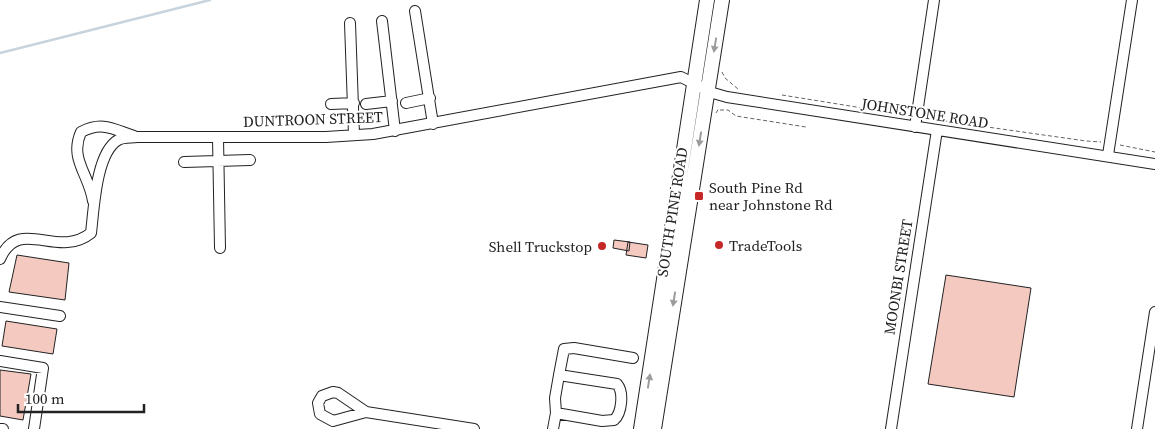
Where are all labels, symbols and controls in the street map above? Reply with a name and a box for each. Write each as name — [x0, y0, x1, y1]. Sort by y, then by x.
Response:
one-way arrow — [710, 38, 718, 54]
street label: JOHNSTONE ROAD — [859, 92, 990, 133]
street label: DUNTROON STREET — [243, 106, 383, 132]
one-way arrow — [695, 131, 703, 147]
street label: SOUTH PINE ROAD — [651, 146, 693, 278]
place label: South Pine Rd near Johnstone Rd — [709, 177, 833, 215]
marker: South Pine Rd near Johnstone Rd — [693, 190, 705, 202]
street label: MOONBI STREET — [878, 218, 918, 336]
place label: TradeTools — [729, 235, 802, 256]
place label: Shell Truckstop — [489, 236, 592, 257]
marker: TradeTools — [713, 239, 725, 251]
marker: Shell Truckstop — [596, 240, 608, 252]
one-way arrow — [670, 292, 678, 308]
one-way arrow — [645, 373, 653, 389]
scale bar — [18, 382, 144, 414]
text: 100 m — [25, 388, 65, 409]

